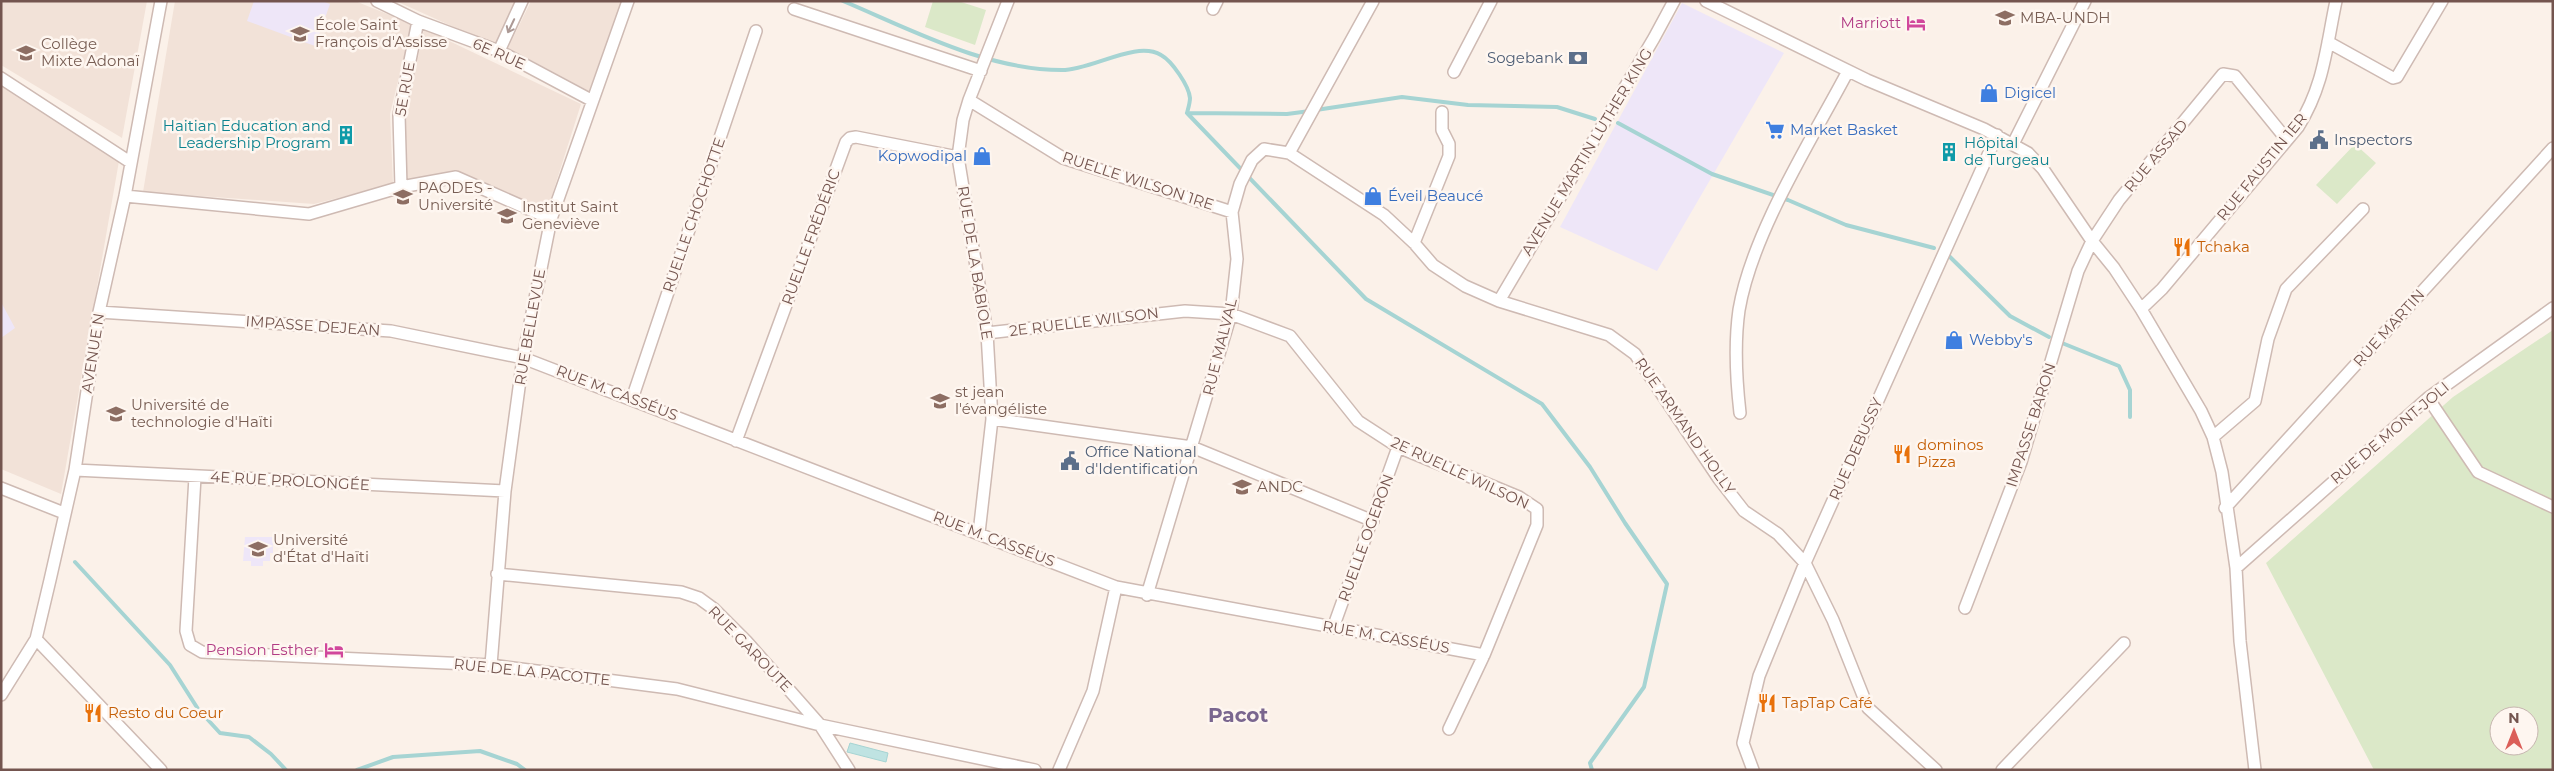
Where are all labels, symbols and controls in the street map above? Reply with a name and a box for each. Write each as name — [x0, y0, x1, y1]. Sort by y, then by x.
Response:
school or university icon: MBA-UNDH — [1994, 7, 2016, 29]
place label: MBA-UNDH — [2020, 8, 2111, 27]
hotel icon: Marriott — [1905, 12, 1927, 34]
place label: Marriott — [1841, 13, 1901, 32]
place label: École Saint François d'Assisse — [315, 15, 447, 51]
one-way arrow — [505, 18, 515, 33]
school or university icon: École Saint François d'Assisse — [289, 23, 311, 45]
place label: Collège Mixte Adonaï — [41, 34, 139, 70]
street label: 6E RUE — [470, 34, 529, 74]
school or university icon: Collège Mixte Adonaï — [15, 42, 37, 64]
street label: AVENUE MARTIN LUTHER KING — [1517, 45, 1656, 259]
bank icon: Sogebank — [1567, 47, 1589, 69]
place label: Sogebank — [1487, 48, 1563, 67]
street label: 5E RUE — [390, 60, 419, 118]
shop icon: Digicel — [1978, 82, 2000, 104]
place label: Digicel — [2004, 83, 2056, 102]
street label: RUE FAUSTIN 1ER — [2212, 109, 2311, 224]
street label: RUE ASSAD — [2120, 115, 2192, 196]
place label: Haitian Education and Leadership Program — [163, 116, 331, 152]
supermarket icon: Market Basket — [1764, 119, 1786, 141]
place label: Market Basket — [1790, 120, 1898, 139]
building icon: Haitian Education and Leadership Program — [335, 124, 357, 146]
public building icon: Inspectors — [2308, 129, 2330, 151]
place label: Inspectors — [2334, 130, 2412, 149]
place label: Hôpital de Turgeau — [1964, 133, 2050, 169]
street label: RUELLE CHOCHOTTE — [658, 135, 729, 295]
building icon: Hôpital de Turgeau — [1938, 141, 1960, 163]
shop icon: Kopwodipal — [971, 145, 993, 167]
place label: Kopwodipal — [878, 146, 967, 165]
street label: RUELLE WILSON 1RE — [1060, 147, 1216, 214]
street label: RUELLE FRÉDÉRIC — [777, 166, 844, 307]
place label: PAODES - Université — [418, 178, 493, 214]
street label: RUE DE LA BABIOLE — [954, 184, 997, 341]
shop icon: Éveil Beaucé — [1362, 185, 1384, 207]
school or university icon: PAODES - Université — [392, 186, 414, 208]
place label: Éveil Beaucé — [1388, 186, 1483, 205]
place label: Institut Saint Geneviève — [522, 197, 619, 233]
school or university icon: Institut Saint Geneviève — [496, 205, 518, 227]
restaurant icon: Tchaka — [2171, 236, 2193, 258]
place label: Tchaka — [2197, 237, 2250, 256]
street label: RUE BELLEVUE — [510, 267, 549, 387]
street label: RUE MARTIN — [2349, 285, 2428, 370]
street label: RUE MALVAL — [1198, 296, 1241, 397]
street label: 2E RUELLE WILSON — [1008, 303, 1160, 340]
street label: IMPASSE DEJEAN — [245, 311, 381, 340]
street label: AVENUE N — [77, 312, 108, 394]
shop icon: Webby's — [1943, 329, 1965, 351]
place label: Webby's — [1969, 330, 2033, 349]
street label: RUE ARMAND HOLLY — [1631, 354, 1740, 498]
street label: IMPASSE BARON — [2001, 360, 2060, 489]
street label: RUE M. CASSÉUS — [554, 361, 681, 424]
street label: RUE DE MONT-JOLI — [2326, 377, 2453, 488]
place label: st jean l'évangéliste — [955, 382, 1047, 418]
school or university icon: st jean l'évangéliste — [929, 390, 951, 412]
street label: RUE DEBUSSY — [1824, 394, 1887, 503]
place label: Université de technologie d'Haïti — [131, 395, 273, 431]
school or university icon: Université de technologie d'Haïti — [105, 403, 127, 425]
street label: 2E RUELLE WILSON — [1388, 432, 1532, 513]
place label: dominos Pizza — [1917, 435, 1983, 471]
place label: Office National d'Identification — [1085, 442, 1198, 478]
restaurant icon: dominos Pizza — [1891, 443, 1913, 465]
public building icon: Office National d'Identification — [1059, 450, 1081, 472]
street label: 4E RUE PROLONGÉE — [210, 467, 370, 494]
street label: RUELLE OGERON — [1334, 472, 1397, 604]
school or university icon: ANDC — [1231, 476, 1253, 498]
place label: ANDC — [1257, 477, 1303, 496]
street label: RUE M. CASSÉUS — [931, 507, 1058, 570]
place label: Université d'État d'Haïti — [273, 530, 369, 566]
school or university icon: Université d'État d'Haïti — [247, 538, 269, 560]
street label: RUE GAROUTE — [704, 601, 796, 696]
street label: RUE M. CASSÉUS — [1321, 616, 1451, 657]
hotel icon: Pension Esther — [323, 639, 345, 661]
place label: Pension Esther — [206, 640, 319, 659]
street label: RUE DE LA PACOTTE — [453, 654, 611, 689]
restaurant icon: TapTap Café — [1756, 692, 1778, 714]
place label: TapTap Café — [1782, 693, 1872, 712]
restaurant icon: Resto du Coeur — [82, 702, 104, 724]
place label: Resto du Coeur — [108, 703, 223, 722]
district label: Pacot — [1208, 703, 1268, 727]
north arrow — [2489, 706, 2539, 756]
text: N — [2508, 709, 2520, 727]

